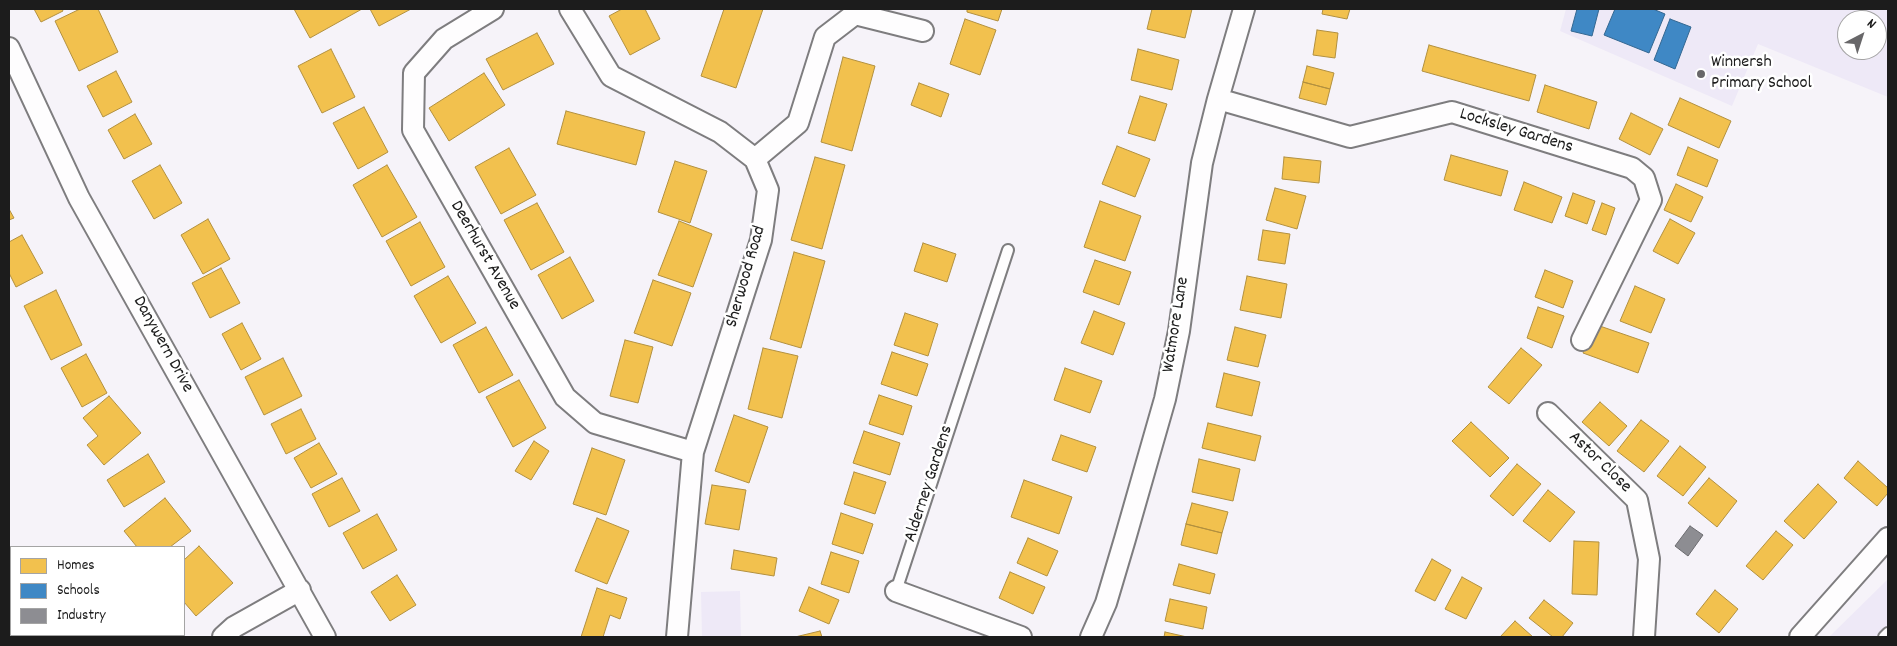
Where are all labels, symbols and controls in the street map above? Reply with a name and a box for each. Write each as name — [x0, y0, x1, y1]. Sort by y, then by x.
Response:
north arrow — [1837, 10, 1887, 60]
text: N — [1862, 14, 1880, 34]
place label: Winnersh Primary School — [1711, 53, 1812, 96]
marker: Winnersh Primary School — [1695, 68, 1707, 80]
street label: Locksley Gardens — [1457, 104, 1575, 160]
street label: Deerhurst Avenue — [444, 198, 524, 314]
street label: Sherwood Road — [722, 224, 772, 330]
street label: Watmore Lane — [1159, 276, 1195, 374]
street label: Danywern Drive — [127, 293, 197, 397]
street label: Alderney Gardens — [901, 423, 959, 545]
street label: Astor Close — [1563, 428, 1635, 498]
legend — [10, 546, 185, 636]
text: Homes — [57, 555, 95, 577]
text: Schools — [57, 580, 100, 602]
text: Industry — [57, 605, 106, 627]

